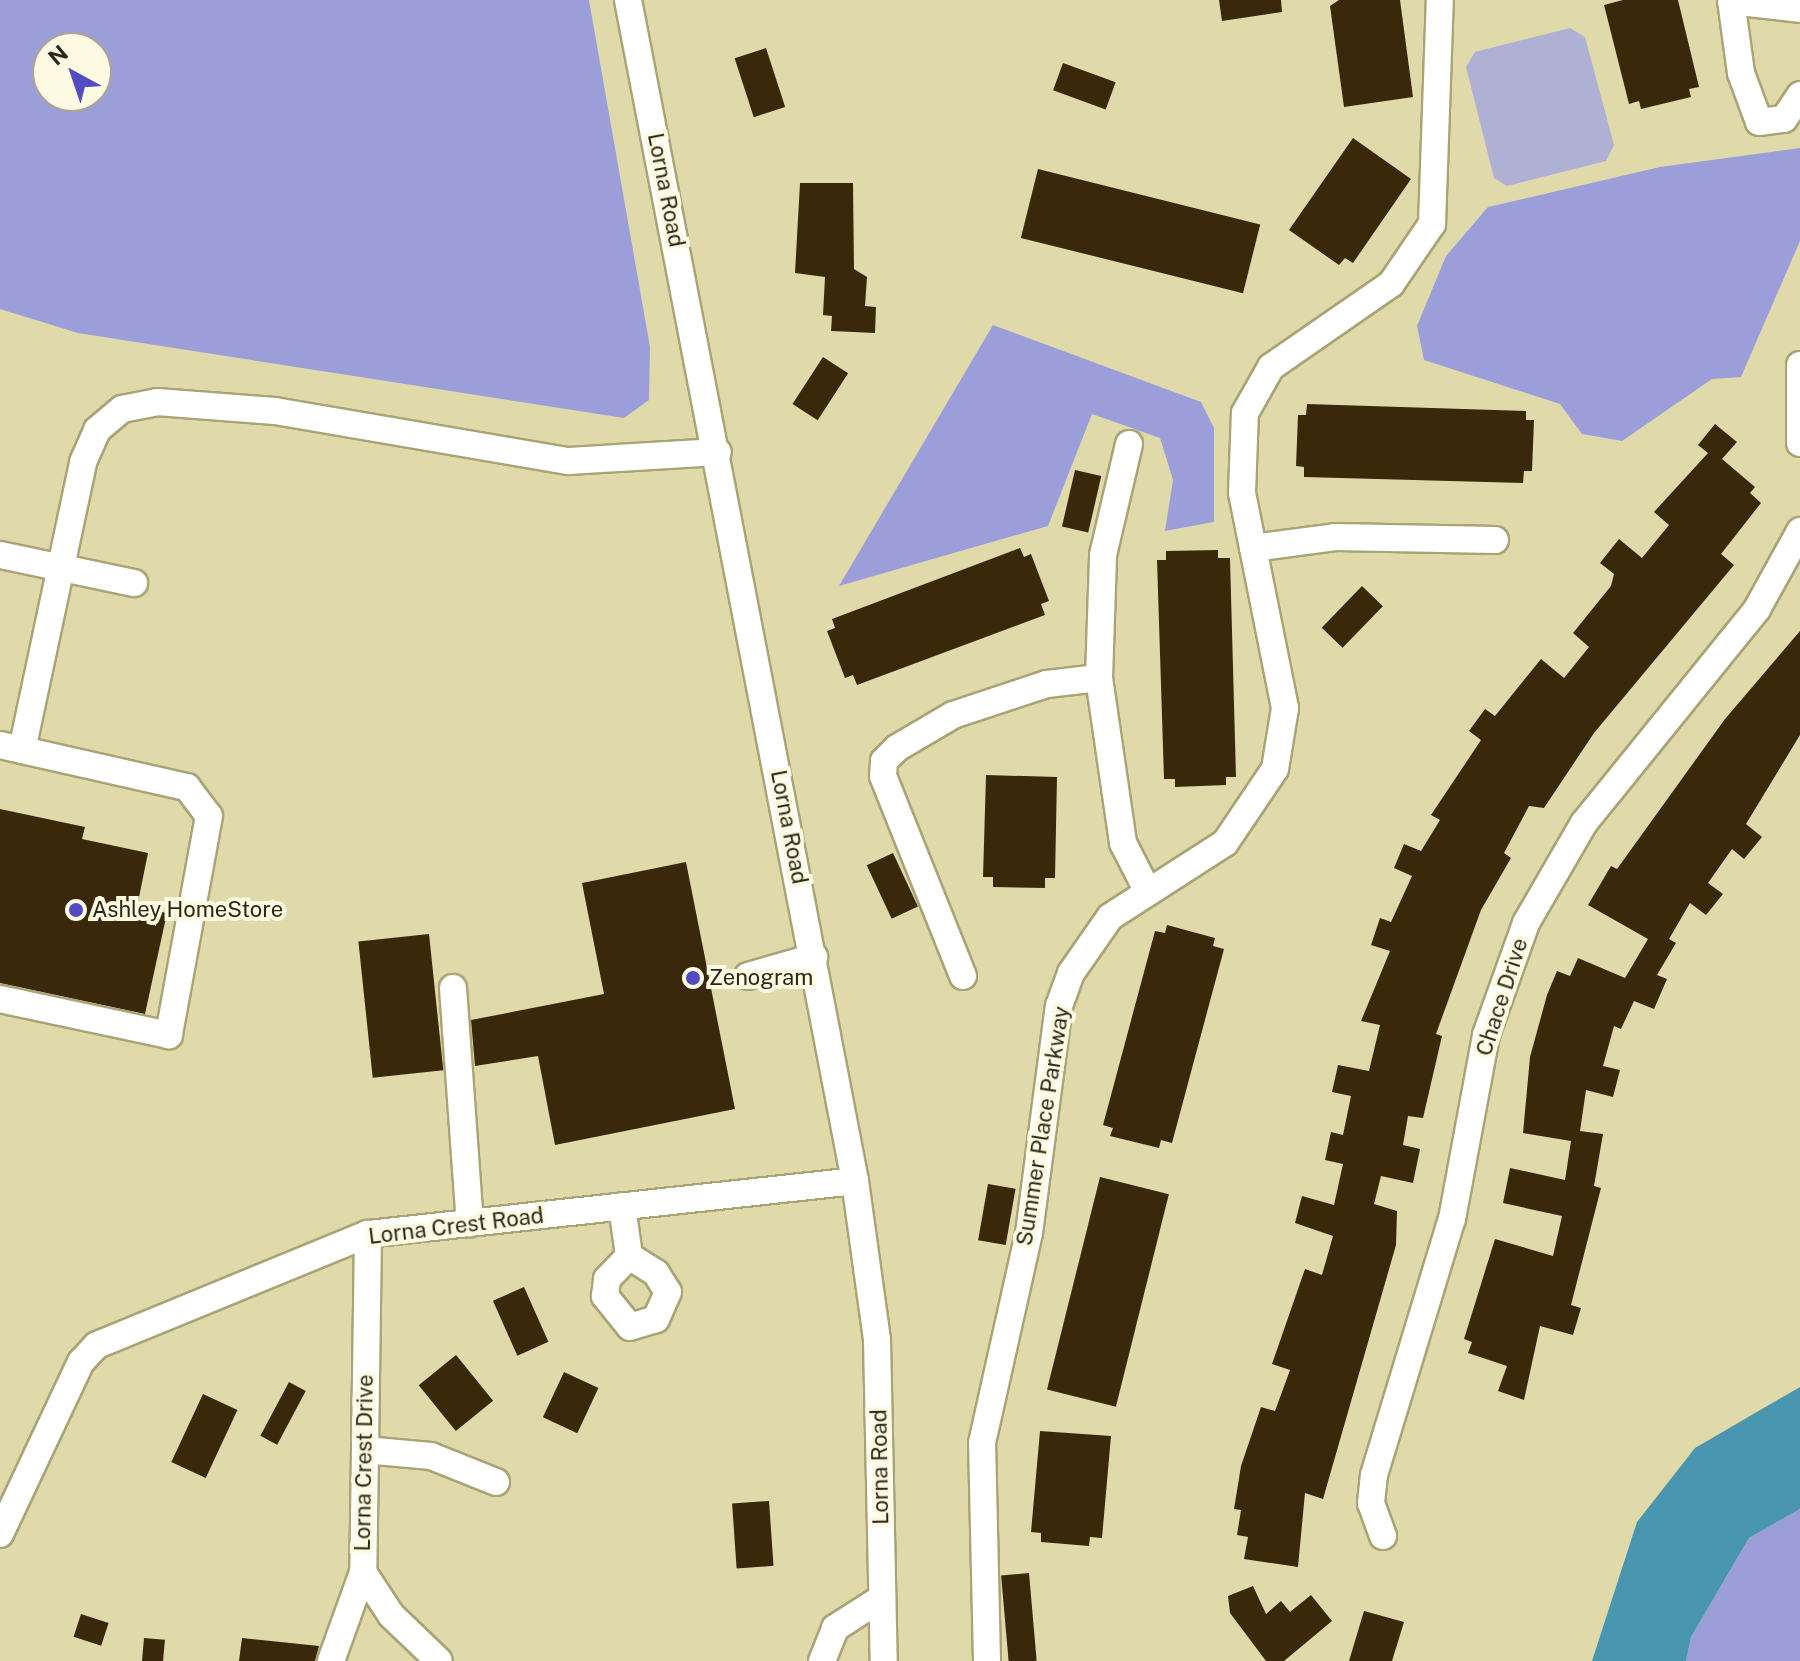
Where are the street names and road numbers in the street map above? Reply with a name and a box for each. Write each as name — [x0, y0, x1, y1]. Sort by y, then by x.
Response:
street label: Lorna Road — [642, 131, 690, 249]
street label: Lorna Road — [765, 768, 813, 886]
street label: Chace Drive — [1471, 935, 1533, 1059]
street label: Summer Place Parkway — [1011, 1004, 1075, 1248]
street label: Lorna Crest Road — [367, 1202, 545, 1250]
street label: Lorna Crest Drive — [349, 1374, 379, 1552]
street label: Lorna Road — [866, 1409, 894, 1525]

